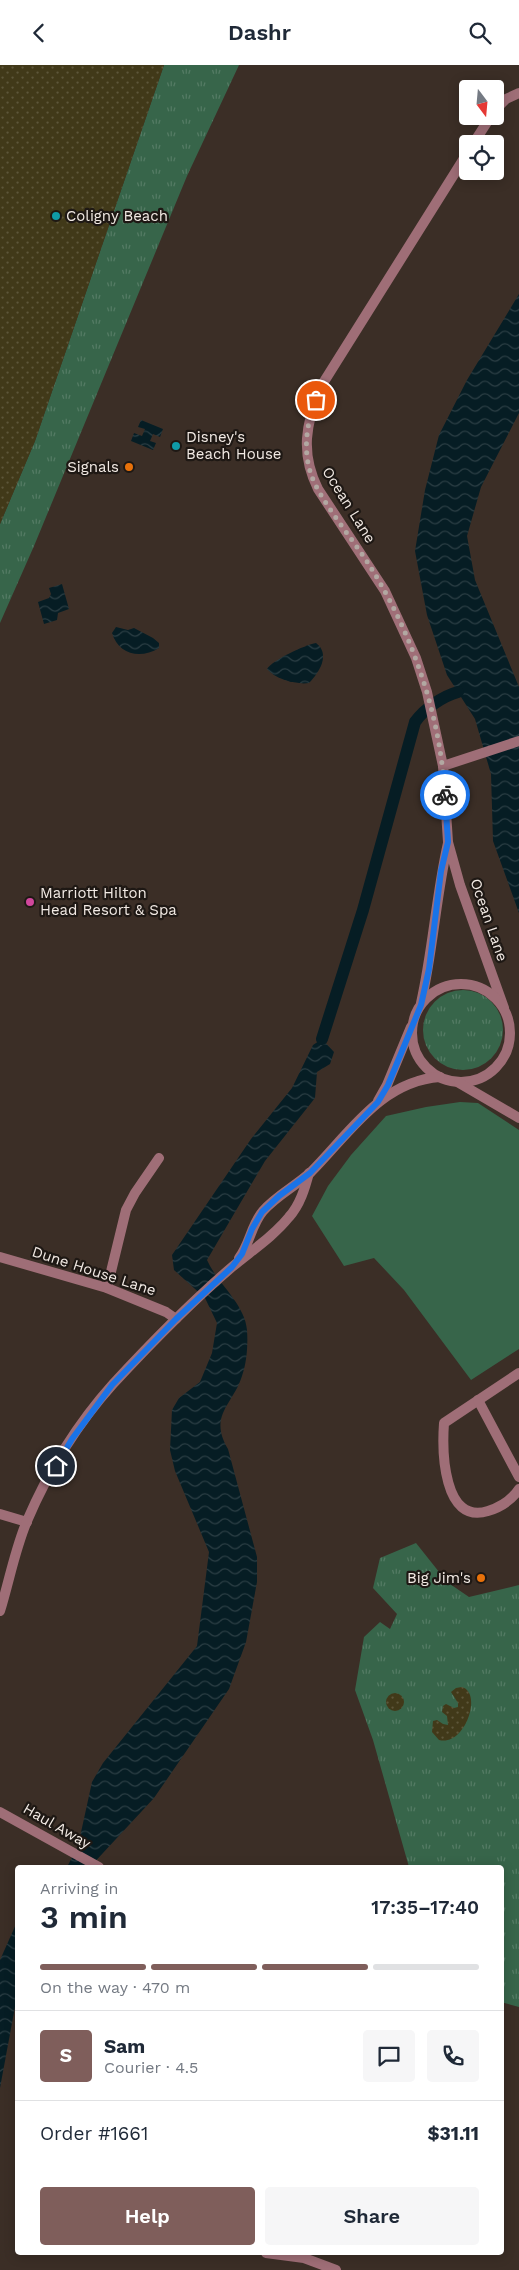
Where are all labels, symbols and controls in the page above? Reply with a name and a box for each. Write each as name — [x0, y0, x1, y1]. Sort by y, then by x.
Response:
icon: back — [25, 19, 53, 47]
icon: search — [466, 19, 494, 47]
text: Dashr — [228, 20, 291, 45]
north arrow — [459, 80, 504, 125]
map controls — [459, 80, 504, 180]
button: locate — [459, 135, 504, 180]
place label: Coligny Beach — [66, 207, 168, 225]
marker: Coligny Beach — [50, 210, 62, 222]
pin — [295, 379, 337, 421]
icon: bag — [302, 386, 330, 414]
place label: Disney's Beach House — [186, 428, 281, 463]
marker: Disney's Beach House — [170, 440, 182, 452]
place label: Signals — [67, 458, 119, 476]
marker: Signals — [123, 461, 135, 473]
street label: Ocean Lane — [318, 464, 380, 546]
courier — [420, 770, 470, 820]
icon: bike — [431, 781, 459, 809]
street label: Ocean Lane — [466, 876, 512, 964]
place label: Marriott Hilton Head Resort & Spa — [40, 884, 177, 919]
marker: Marriott Hilton Head Resort & Spa — [24, 896, 36, 908]
street label: Dune House Lane — [30, 1242, 158, 1300]
pin — [35, 1445, 77, 1487]
icon: home — [42, 1452, 70, 1480]
place label: Big Jim's — [407, 1569, 471, 1587]
marker: Big Jim's — [475, 1572, 487, 1584]
street label: Haul Away — [20, 1799, 94, 1853]
text: Arriving in — [40, 1879, 118, 1898]
text: 17:35–17:40 — [371, 1896, 479, 1919]
text: 3 min — [40, 1898, 128, 1936]
text: On the way · 470 m — [40, 1978, 190, 1997]
button: chat — [363, 2030, 415, 2082]
button: phone — [427, 2030, 479, 2082]
text: Sam — [104, 2035, 145, 2058]
text: S — [60, 2044, 72, 2067]
text: Courier · 4.5 — [104, 2058, 198, 2077]
text: Order #1661 — [40, 2122, 148, 2145]
text: $31.11 — [427, 2122, 479, 2145]
button: Help — [40, 2187, 255, 2245]
button: Share — [265, 2187, 479, 2245]

